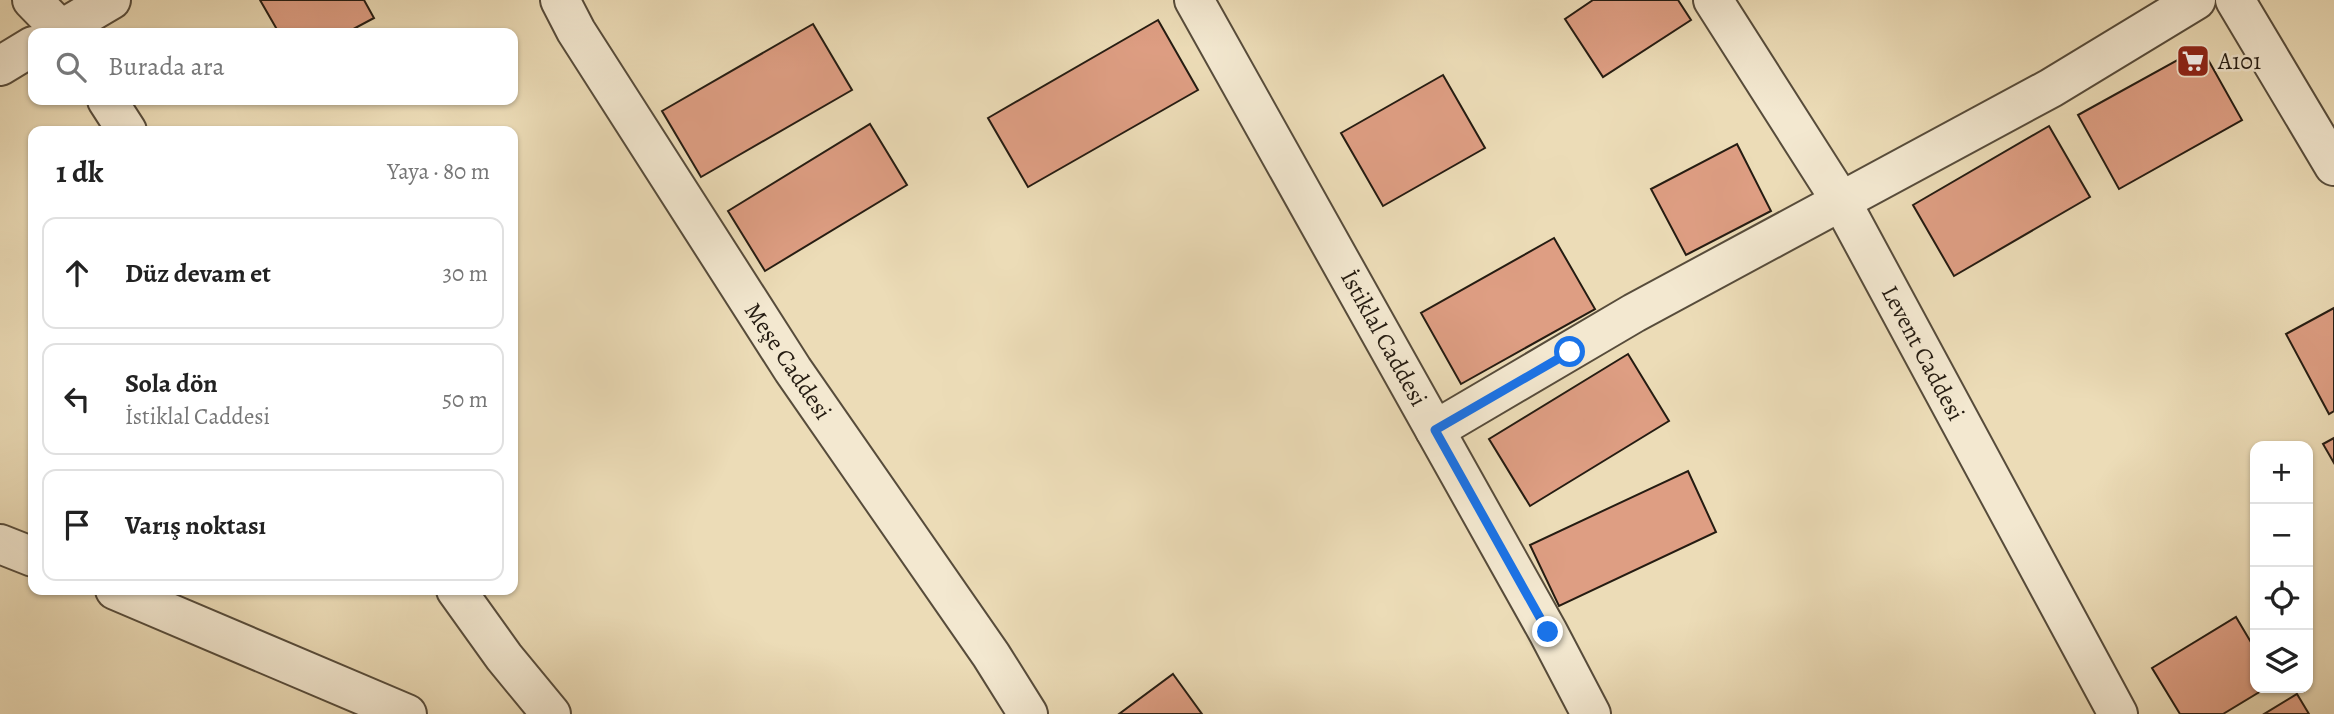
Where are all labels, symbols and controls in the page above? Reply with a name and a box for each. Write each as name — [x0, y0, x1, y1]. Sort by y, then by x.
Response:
search box — [28, 28, 518, 105]
supermarket icon: A101 — [2174, 42, 2212, 80]
place label: A101 — [2217, 45, 2261, 77]
icon: search — [52, 48, 90, 86]
text: Burada ara — [108, 49, 225, 84]
text: 1 dk — [56, 152, 104, 192]
text: Yaya · 80 m — [387, 156, 490, 187]
icon: ahead — [58, 254, 96, 292]
text: Düz devam et — [125, 256, 271, 291]
text: 30 m — [442, 258, 488, 289]
street label: İstiklal Caddesi — [1333, 264, 1435, 412]
street label: Levent Caddesi — [1874, 280, 1972, 426]
street label: Meşe Caddesi — [737, 296, 839, 426]
route start — [1554, 336, 1585, 367]
text: Sola dön — [125, 366, 218, 401]
icon: left — [58, 380, 96, 418]
text: 50 m — [442, 384, 488, 415]
text: İstiklal Caddesi — [125, 401, 270, 432]
map controls — [2250, 441, 2313, 693]
button: + — [2250, 441, 2313, 504]
button: − — [2250, 504, 2313, 567]
icon: arrive — [58, 506, 96, 544]
text: Varış noktası — [125, 508, 266, 543]
button: locate — [2250, 567, 2313, 630]
route end — [1532, 616, 1563, 647]
button: layers — [2250, 630, 2313, 693]

